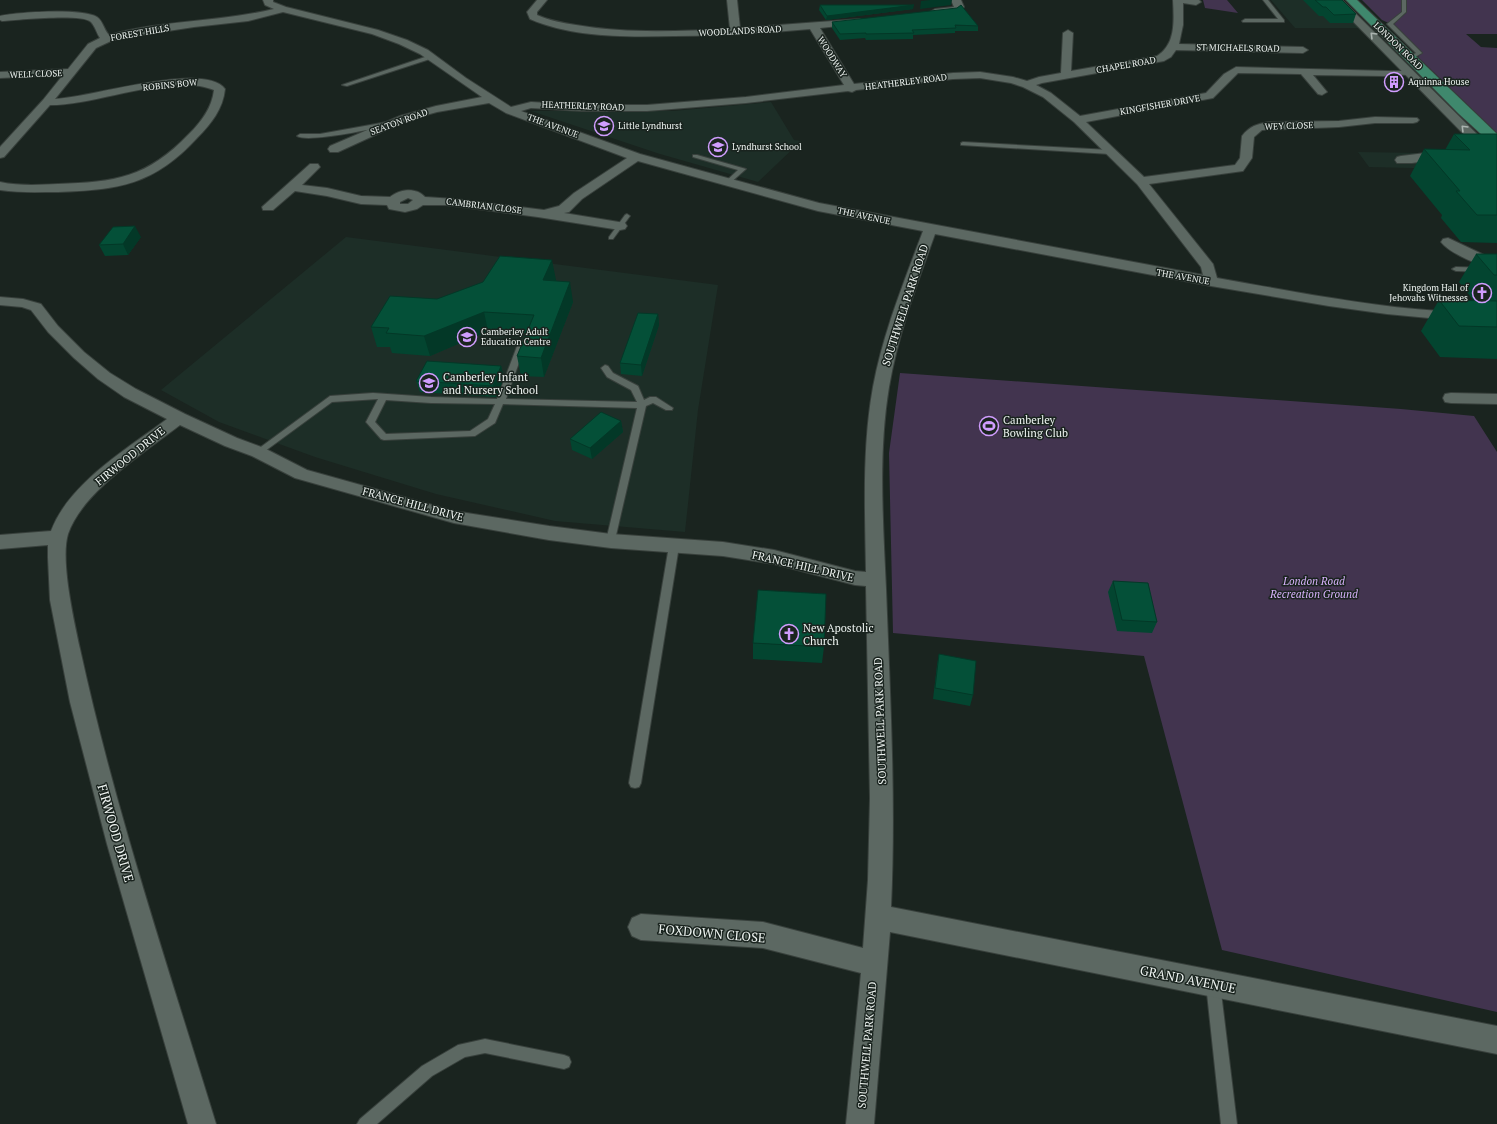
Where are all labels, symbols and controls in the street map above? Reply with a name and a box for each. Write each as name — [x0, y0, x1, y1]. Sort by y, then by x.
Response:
street label: LONDON ROAD — [1371, 19, 1425, 73]
street label: FOREST HILLS — [110, 22, 171, 44]
street label: WOODLANDS ROAD — [698, 23, 782, 39]
one-way arrow — [1370, 33, 1378, 40]
street label: WOODWAY — [815, 34, 849, 80]
street label: ST MICHAELS ROAD — [1196, 41, 1280, 55]
street label: CHAPEL ROAD — [1095, 54, 1157, 76]
street label: WELL CLOSE — [9, 67, 63, 81]
street label: HEATHERLEY ROAD — [864, 71, 948, 93]
building icon: Aquinna House — [1383, 71, 1405, 93]
street label: ROBINS BOW — [142, 76, 198, 94]
place label: Aquinna House — [1408, 76, 1470, 88]
street label: KINGFISHER DRIVE — [1119, 92, 1201, 118]
street label: HEATHERLEY ROAD — [542, 99, 624, 113]
street label: SEATON ROAD — [369, 106, 429, 138]
street label: THE AVENUE — [526, 111, 580, 141]
school or university icon: Little Lyndhurst — [593, 115, 615, 137]
street label: WEY CLOSE — [1264, 119, 1314, 133]
place label: Little Lyndhurst — [618, 120, 683, 132]
one-way arrow — [1461, 125, 1469, 133]
school or university icon: Lyndhurst School — [707, 136, 729, 158]
place label: Lyndhurst School — [732, 141, 802, 153]
street label: CAMBRIAN CLOSE — [445, 195, 523, 217]
street label: THE AVENUE — [836, 205, 892, 227]
street label: SOUTHWELL PARK ROAD — [879, 242, 931, 368]
street label: THE AVENUE — [1155, 266, 1211, 288]
place label: Kingdom Hall of Jehovahs Witnesses — [1389, 282, 1469, 304]
church icon: Kingdom Hall of Jehovahs Witnesses — [1471, 282, 1493, 304]
school or university icon: Camberley Adult Education Centre — [456, 326, 478, 348]
place label: Camberley Adult Education Centre — [481, 326, 551, 348]
place label: Camberley Infant and Nursery School — [443, 370, 538, 397]
school or university icon: Camberley Infant and Nursery School — [418, 372, 440, 394]
place label: Camberley Bowling Club — [1003, 413, 1068, 440]
sports icon: Camberley Bowling Club — [978, 415, 1000, 437]
street label: FIRWOOD DRIVE — [92, 424, 168, 488]
street label: FRANCE HILL DRIVE — [361, 484, 465, 524]
street label: FRANCE HILL DRIVE — [751, 547, 855, 585]
park label: London Road Recreation Ground — [1269, 574, 1358, 601]
place label: New Apostolic Church — [803, 621, 874, 648]
church icon: New Apostolic Church — [778, 623, 800, 645]
street label: SOUTHWELL PARK ROAD — [871, 657, 889, 785]
street label: FIRWOOD DRIVE — [93, 782, 139, 884]
street label: FOXDOWN CLOSE — [658, 919, 766, 947]
street label: GRAND AVENUE — [1138, 961, 1238, 997]
street label: SOUTHWELL PARK ROAD — [854, 981, 880, 1109]

